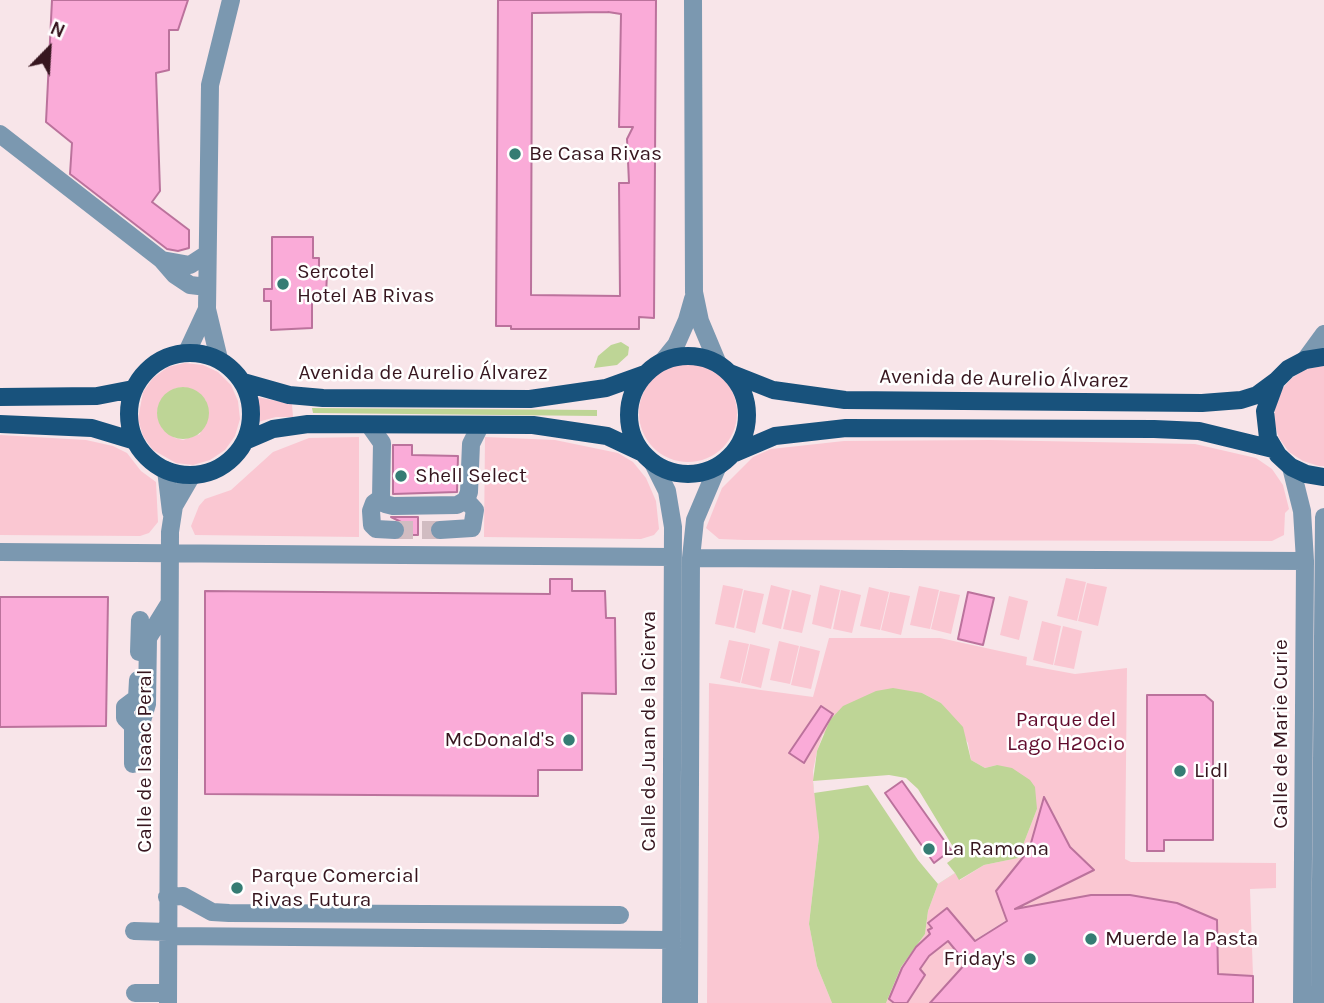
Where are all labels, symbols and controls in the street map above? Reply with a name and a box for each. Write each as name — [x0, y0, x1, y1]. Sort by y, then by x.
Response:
north arrow — [14, 14, 84, 84]
text: N — [47, 17, 68, 43]
place label: Be Casa Rivas — [529, 141, 662, 167]
marker: Be Casa Rivas — [507, 146, 523, 162]
place label: Sercotel Hotel AB Rivas — [297, 259, 434, 309]
marker: Sercotel Hotel AB Rivas — [275, 276, 291, 292]
street label: Avenida de Aurelio Álvarez — [298, 360, 548, 386]
street label: Avenida de Aurelio Álvarez — [879, 364, 1129, 394]
place label: Shell Select — [415, 463, 527, 489]
marker: Shell Select — [393, 468, 409, 484]
street label: Calle de Juan de la Cierva — [636, 611, 662, 851]
street label: Calle de Marie Curie — [1268, 639, 1294, 829]
street label: Calle de Isaac Peral — [132, 669, 158, 853]
park label: Parque del Lago H2Ocio — [1007, 707, 1125, 757]
place label: McDonald's — [445, 727, 555, 753]
marker: McDonald's — [561, 732, 577, 748]
place label: Lidl — [1194, 758, 1228, 784]
marker: Lidl — [1172, 763, 1188, 779]
place label: La Ramona — [943, 836, 1049, 862]
marker: La Ramona — [921, 841, 937, 857]
place label: Parque Comercial Rivas Futura — [251, 863, 419, 913]
marker: Parque Comercial Rivas Futura — [229, 880, 245, 896]
place label: Muerde la Pasta — [1105, 926, 1258, 952]
marker: Muerde la Pasta — [1083, 931, 1099, 947]
place label: Friday's — [943, 946, 1016, 972]
marker: Friday's — [1022, 951, 1038, 967]

